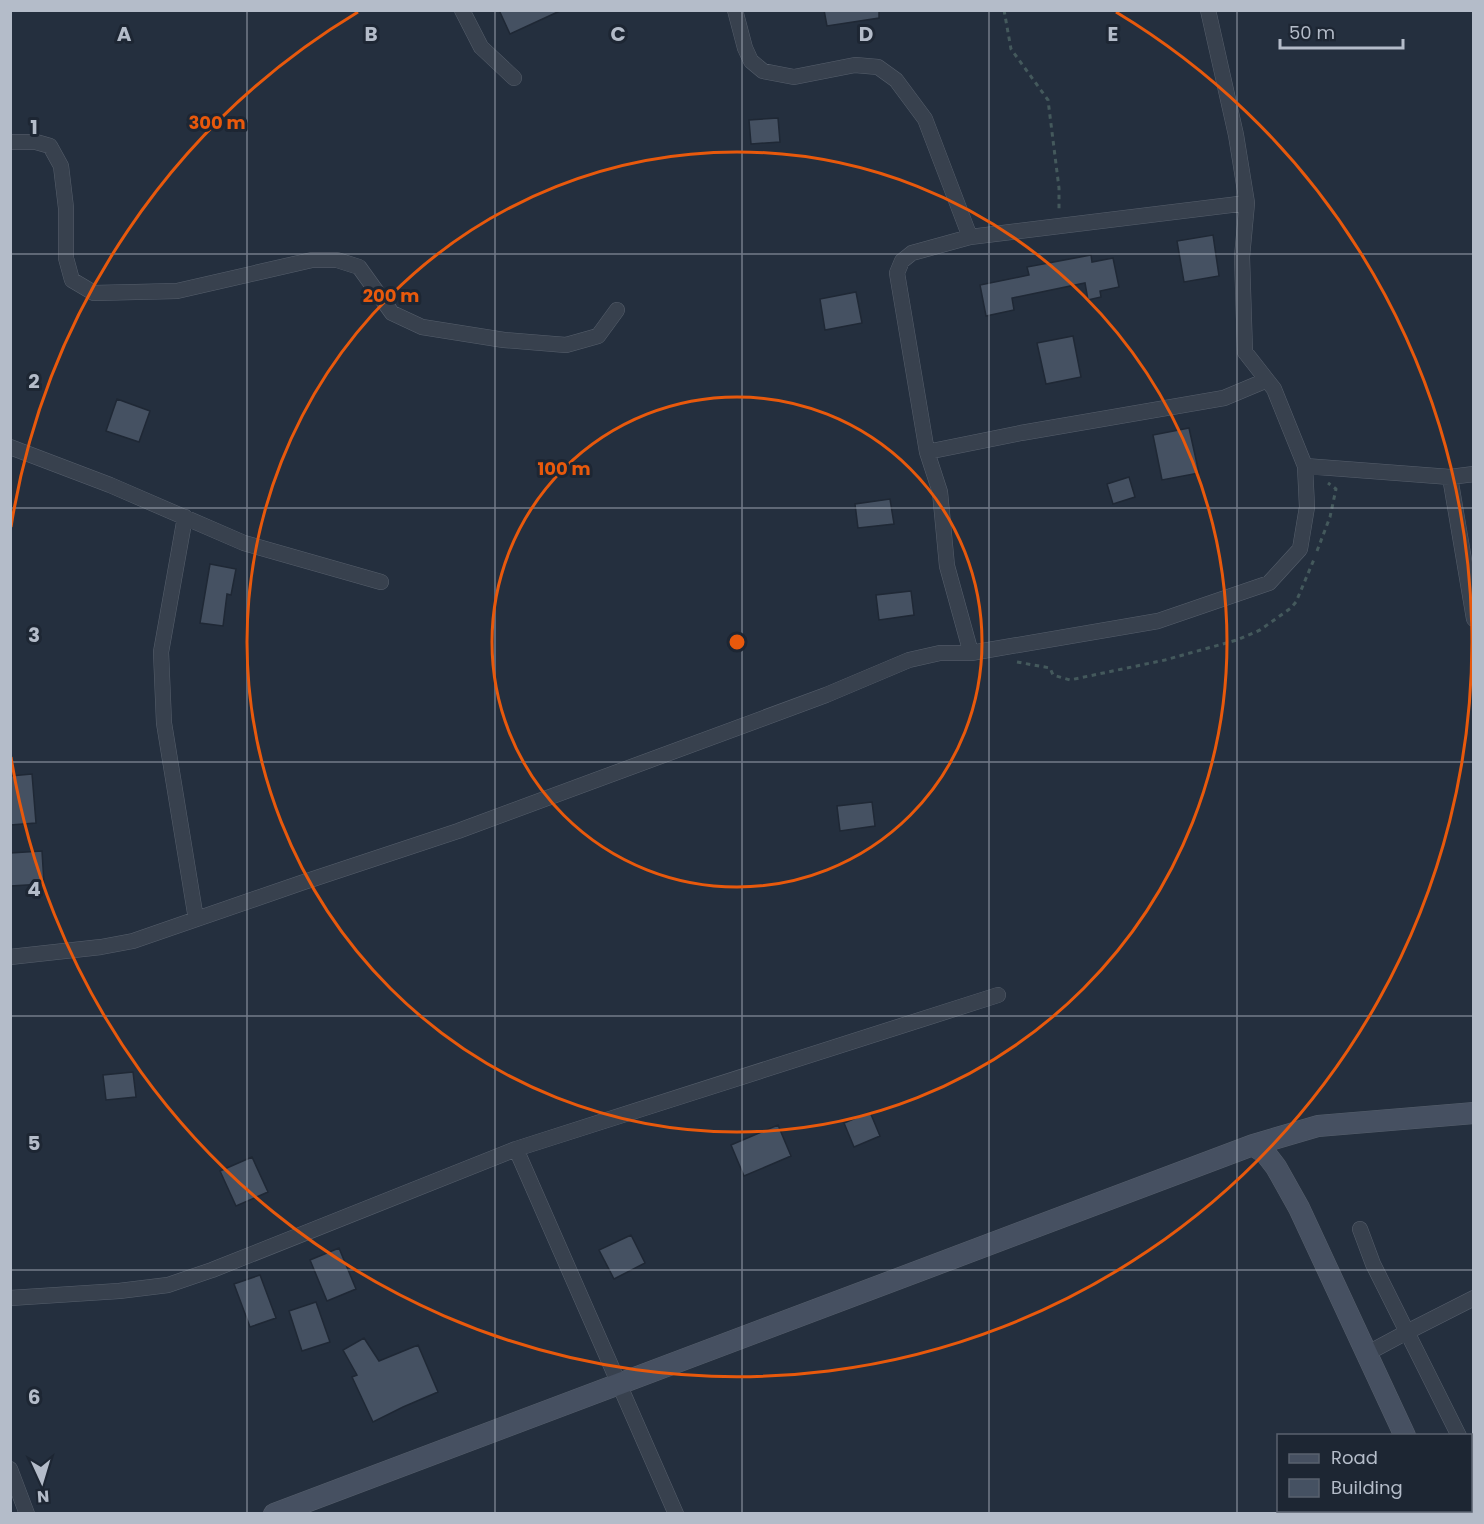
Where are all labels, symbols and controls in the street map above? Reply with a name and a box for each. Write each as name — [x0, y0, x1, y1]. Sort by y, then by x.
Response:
scale bar — [1280, 12, 1403, 50]
text: A — [117, 20, 132, 48]
text: B — [364, 20, 378, 48]
text: C — [610, 20, 626, 48]
text: D — [859, 20, 873, 48]
text: E — [1108, 20, 1118, 48]
text: 50 m — [1289, 20, 1335, 45]
text: 300 m — [188, 110, 246, 135]
text: 1 — [30, 113, 38, 141]
text: 200 m — [363, 283, 419, 308]
text: 2 — [28, 367, 40, 395]
text: 100 m — [537, 456, 591, 481]
text: 3 — [28, 621, 40, 649]
centre of rings — [727, 632, 747, 652]
text: 4 — [27, 875, 41, 903]
text: 5 — [28, 1129, 41, 1157]
text: 6 — [28, 1383, 40, 1411]
legend — [1277, 1434, 1472, 1512]
text: Road — [1331, 1445, 1378, 1470]
north arrow — [12, 1452, 72, 1512]
text: Building — [1331, 1475, 1403, 1500]
text: N — [36, 1485, 50, 1508]

